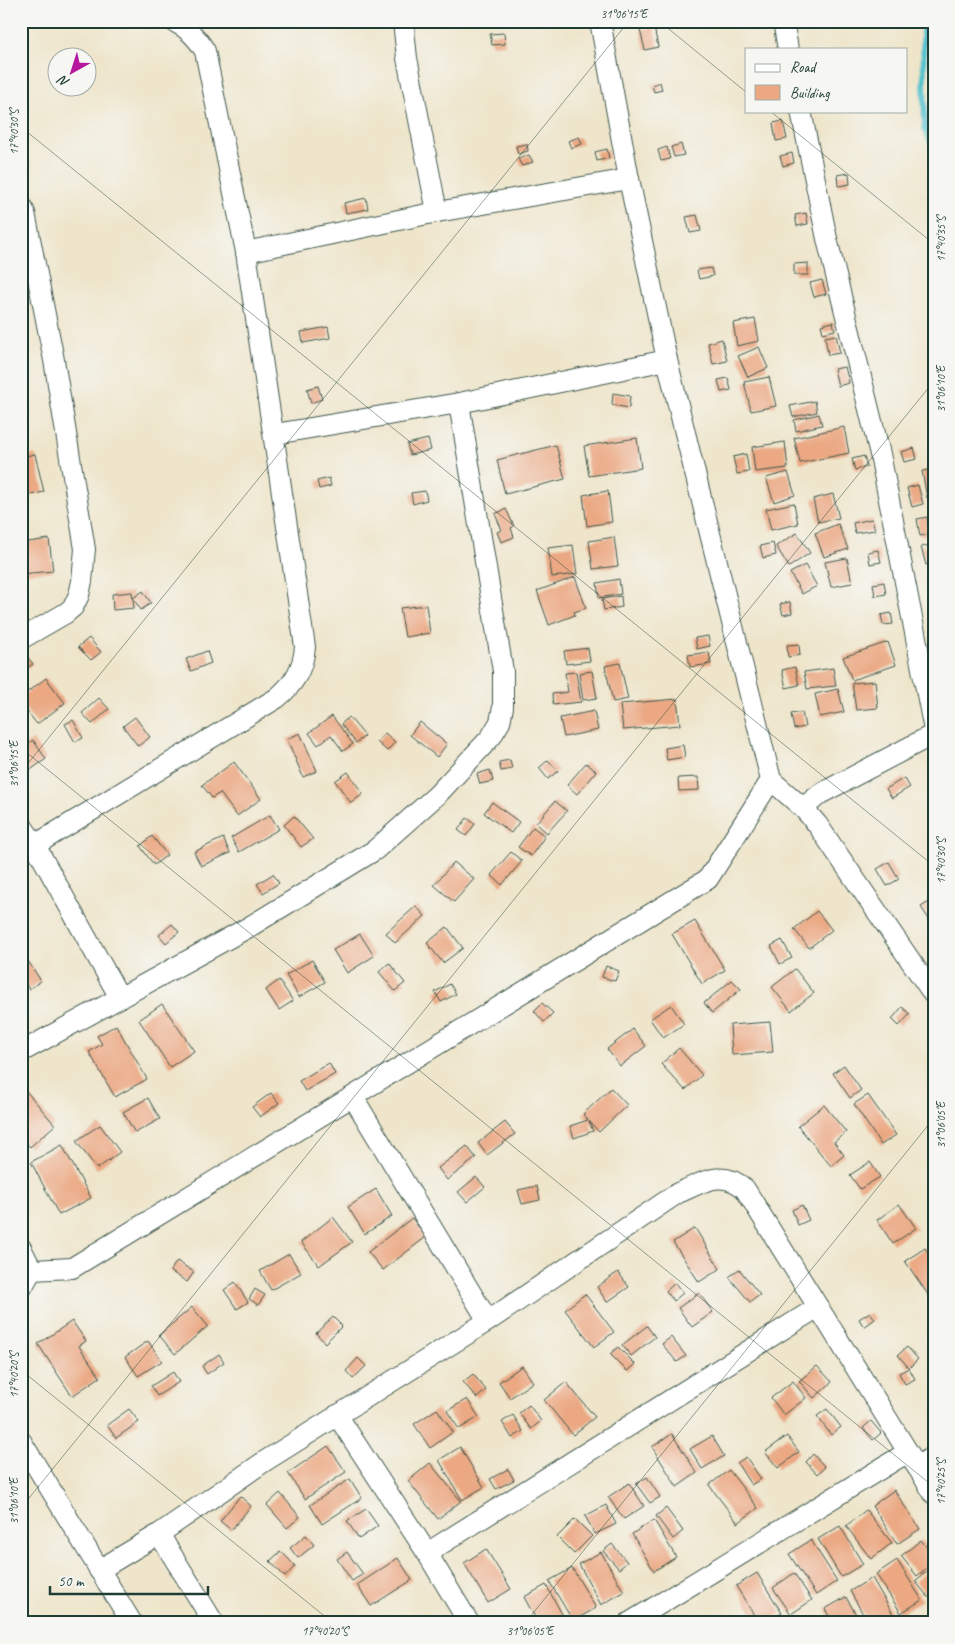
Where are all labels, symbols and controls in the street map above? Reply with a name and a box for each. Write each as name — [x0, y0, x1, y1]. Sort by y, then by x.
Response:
text: 31°06'15"E — [601, 6, 649, 22]
north arrow — [48, 48, 98, 98]
legend — [745, 48, 908, 112]
text: Road — [790, 58, 817, 77]
text: N — [54, 71, 73, 91]
text: Building — [790, 84, 830, 103]
text: 17°40'30"S — [6, 107, 22, 155]
text: 17°40'35"S — [933, 214, 949, 262]
text: 31°06'10"E — [933, 364, 949, 412]
text: 31°06'15"E — [6, 739, 22, 787]
text: 17°40'30"S — [933, 836, 949, 884]
text: 31°06'05"E — [933, 1100, 949, 1148]
text: 17°40'20"S — [6, 1350, 22, 1398]
text: 17°40'25"S — [933, 1457, 949, 1505]
text: 31°06'10"E — [6, 1476, 22, 1524]
scale bar — [50, 1564, 208, 1596]
text: 50 m — [58, 1572, 85, 1591]
text: 17°40'20"S — [302, 1623, 350, 1639]
text: 31°06'05"E — [507, 1623, 555, 1639]

